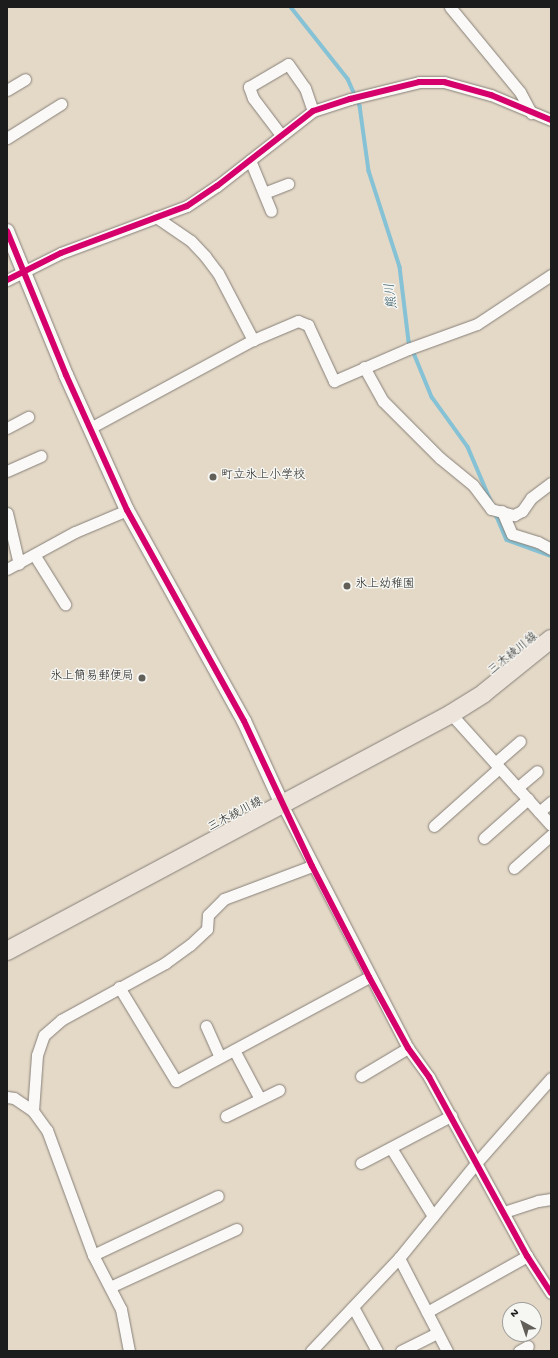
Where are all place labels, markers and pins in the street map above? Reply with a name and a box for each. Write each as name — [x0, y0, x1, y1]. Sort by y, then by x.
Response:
place label: 町立氷上小学校 — [221, 470, 305, 484]
marker: 町立氷上小学校 — [208, 472, 218, 482]
place label: 氷上幼稚園 — [355, 579, 415, 593]
marker: 氷上幼稚園 — [342, 581, 352, 591]
place label: 氷上簡易郵便局 — [50, 671, 134, 685]
marker: 氷上簡易郵便局 — [137, 673, 147, 683]

